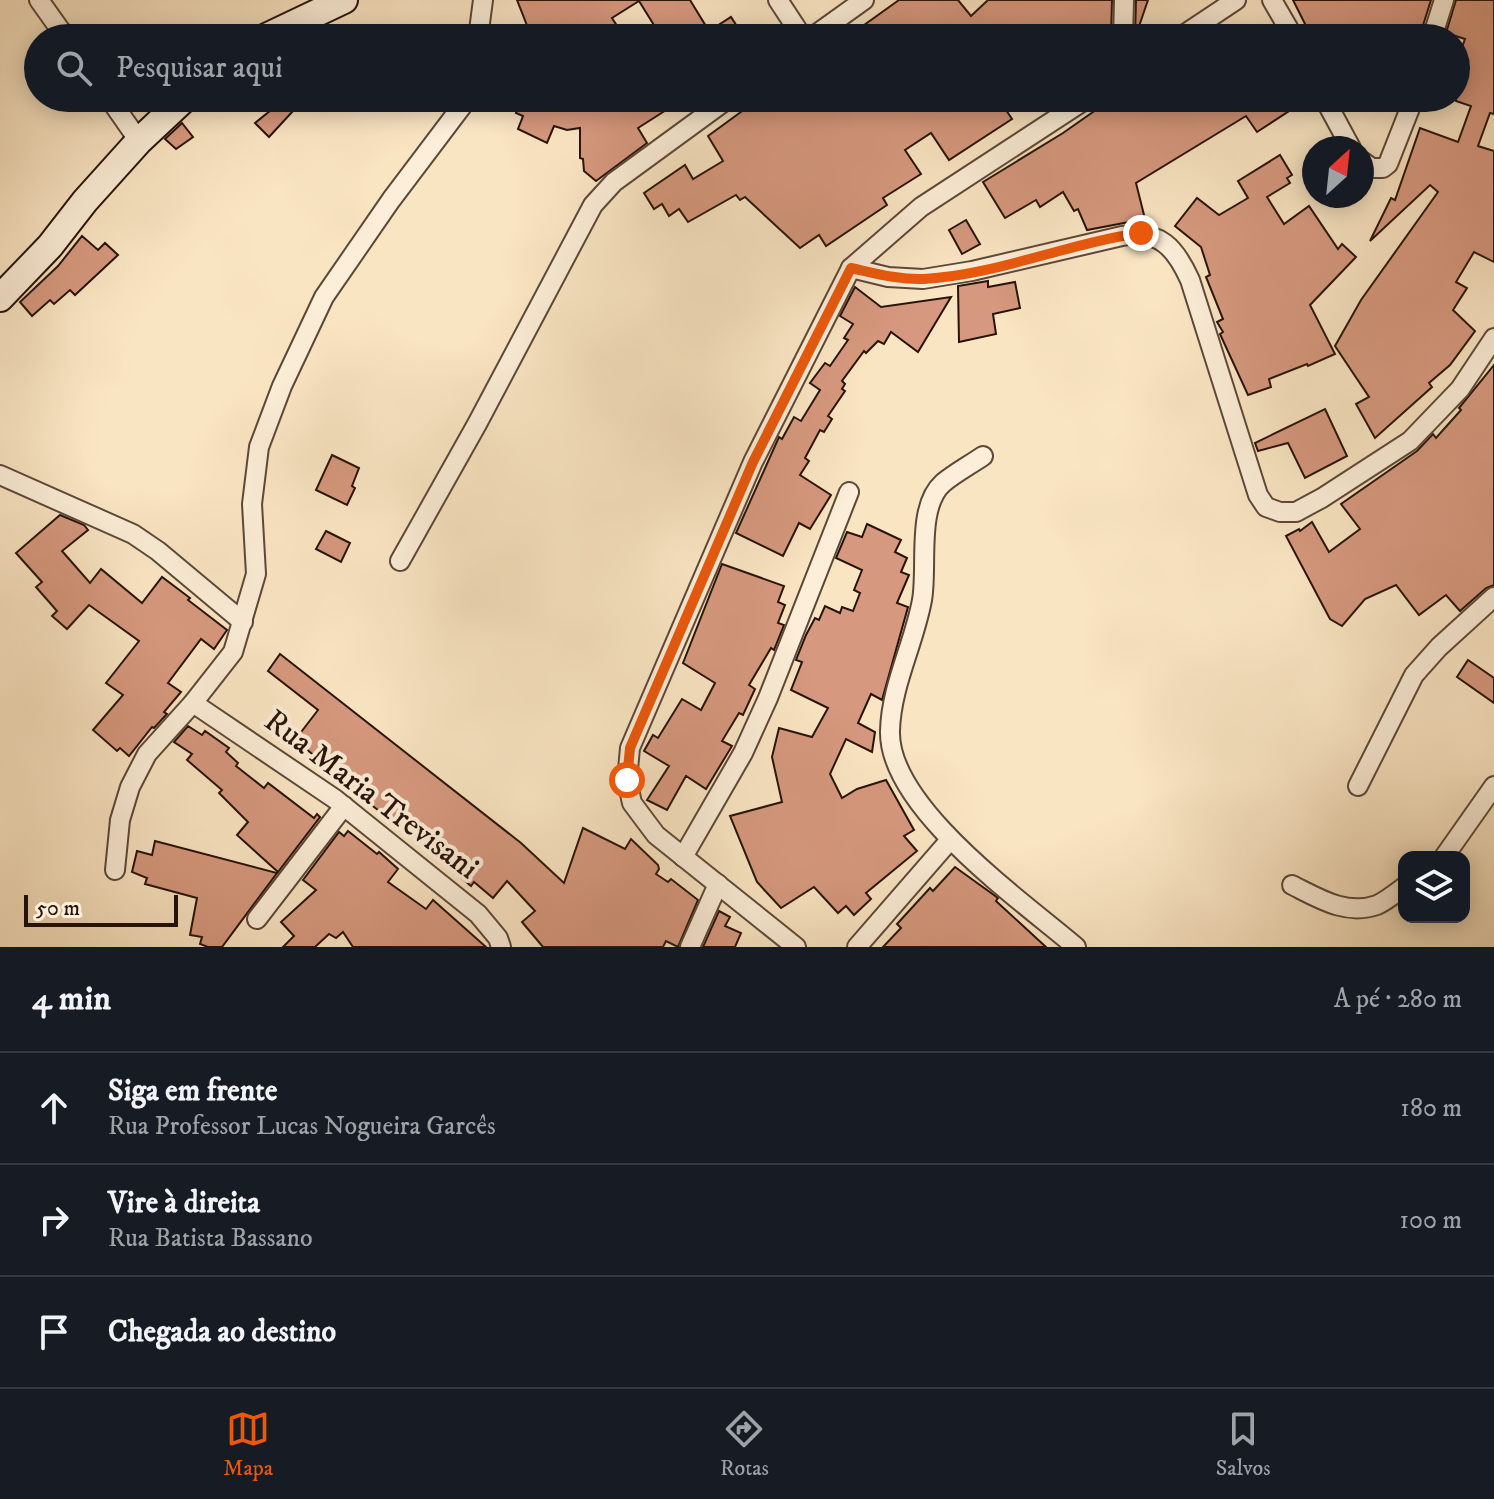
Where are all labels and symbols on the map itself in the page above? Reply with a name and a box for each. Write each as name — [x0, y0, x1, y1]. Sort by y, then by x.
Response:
north arrow — [1302, 136, 1374, 208]
route end — [1123, 215, 1159, 251]
street label: Rua Maria Trevisani — [256, 701, 486, 889]
route start — [609, 762, 645, 798]
scale bar — [24, 891, 178, 927]

